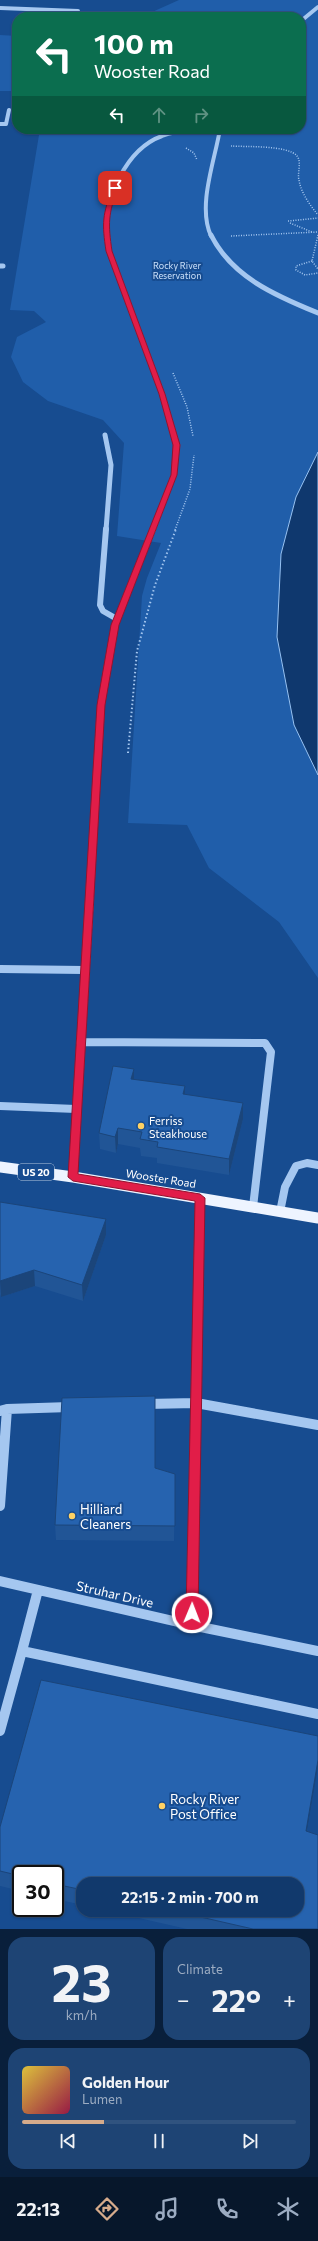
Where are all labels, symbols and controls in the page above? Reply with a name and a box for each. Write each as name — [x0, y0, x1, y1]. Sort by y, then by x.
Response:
text: 100 m — [94, 26, 174, 60]
icon: left — [28, 28, 80, 80]
text: Wooster Road — [94, 60, 210, 82]
icon: left — [106, 104, 128, 126]
icon: ahead — [148, 104, 170, 126]
icon: right — [190, 104, 212, 126]
pin — [98, 171, 132, 205]
icon: arrive — [104, 177, 126, 199]
park label: Rocky River Reservation — [153, 260, 201, 281]
place label: Ferriss Steakhouse — [149, 1114, 207, 1140]
marker: Ferriss Steakhouse — [136, 1121, 146, 1131]
road number: US 20 — [18, 1164, 54, 1180]
street label: Wooster Road — [125, 1166, 197, 1190]
place label: Hilliard Cleaners — [80, 1501, 131, 1532]
marker: Hilliard Cleaners — [67, 1511, 77, 1521]
street label: Struhar Drive — [75, 1577, 155, 1611]
position arrow — [171, 1592, 213, 1634]
place label: Rocky River Post Office — [170, 1791, 239, 1822]
marker: Rocky River Post Office — [157, 1801, 167, 1811]
speed limit sign: 30 — [12, 1865, 64, 1917]
text: 22:15 · 2 min · 700 m — [121, 1888, 259, 1906]
text: 23 — [52, 1949, 111, 2013]
text: Climate — [177, 1961, 223, 1977]
text: 22° — [212, 1981, 261, 2018]
text: − — [177, 1986, 190, 2013]
text: + — [283, 1986, 296, 2013]
text: km/h — [66, 2007, 97, 2023]
text: Golden Hour — [82, 2073, 169, 2091]
text: Lumen — [82, 2091, 122, 2107]
icon: previous — [57, 2130, 79, 2152]
icon: pause — [148, 2130, 170, 2152]
icon: next — [239, 2130, 261, 2152]
icon: directions — [93, 2195, 121, 2223]
icon: music — [153, 2195, 181, 2223]
icon: phone — [213, 2195, 241, 2223]
icon: climate — [274, 2195, 302, 2223]
text: 22:13 — [16, 2198, 60, 2220]

